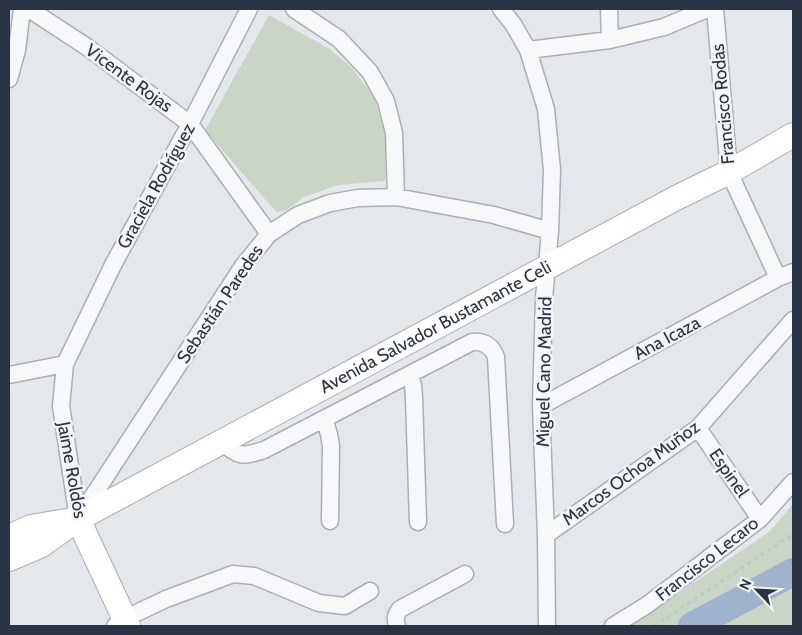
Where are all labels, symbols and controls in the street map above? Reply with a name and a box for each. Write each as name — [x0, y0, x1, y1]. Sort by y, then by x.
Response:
street label: Vicente Rojas — [81, 39, 177, 117]
street label: Francisco Rodas — [707, 43, 739, 165]
street label: Graciela Rodríguez — [112, 119, 200, 253]
street label: Sebastián Paredes — [172, 240, 268, 368]
street label: Avenida Salvador Bustamante Celi — [316, 256, 555, 398]
street label: Miguel Cano Madrid — [532, 297, 556, 447]
street label: Ana Icaza — [630, 311, 704, 365]
street label: Marcos Ochoa Muñoz — [558, 415, 704, 530]
street label: Jaime Roldós — [52, 419, 91, 520]
street label: Espinel — [704, 444, 754, 502]
street label: Francisco Lecaro — [651, 512, 763, 606]
north arrow — [732, 565, 782, 615]
text: N — [735, 576, 755, 593]

